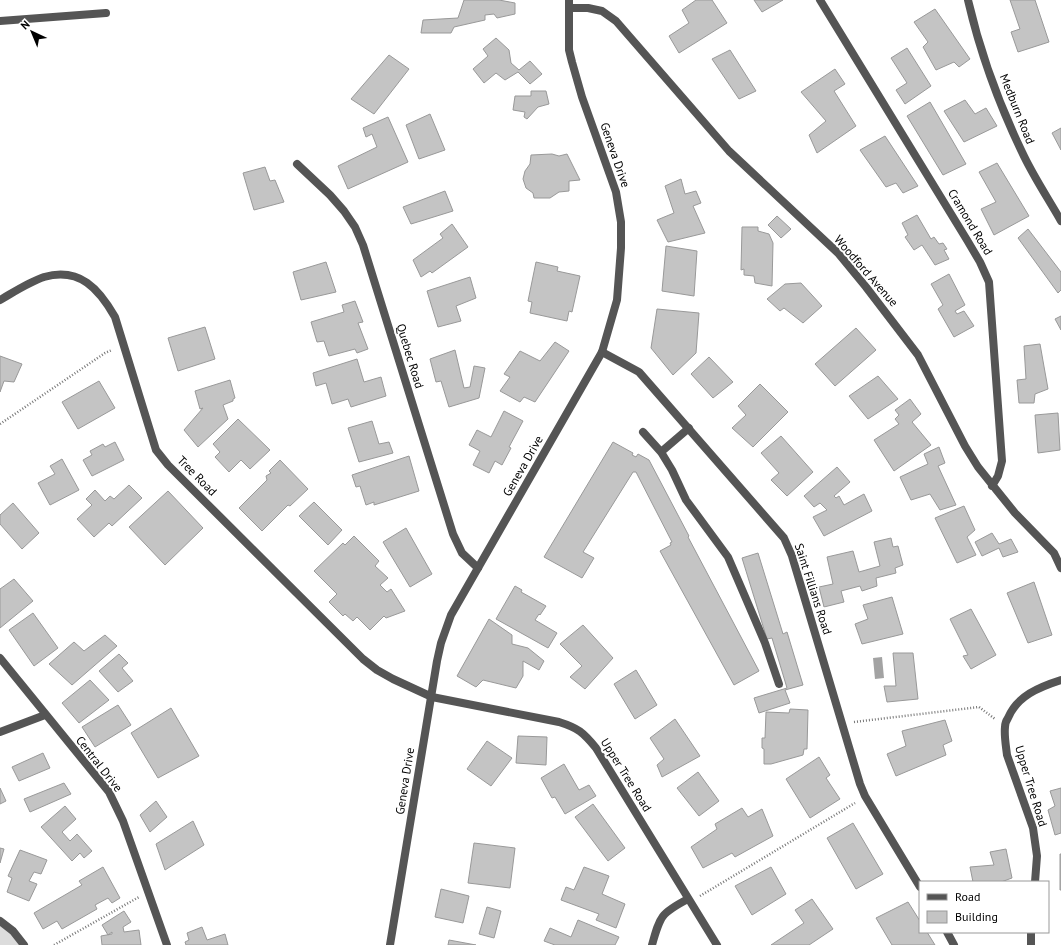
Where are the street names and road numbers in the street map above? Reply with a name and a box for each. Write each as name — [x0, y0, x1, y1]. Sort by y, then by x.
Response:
street label: Medburn Road — [997, 72, 1038, 146]
street label: Geneva Drive — [597, 120, 634, 189]
street label: Cramond Road — [945, 186, 996, 258]
street label: Woodford Avenue — [831, 232, 901, 309]
street label: Quebec Road — [394, 322, 427, 390]
street label: Geneva Drive — [499, 433, 546, 499]
street label: Tree Road — [174, 453, 220, 499]
street label: Saint Fillians Road — [792, 541, 835, 636]
street label: Central Drive — [73, 733, 126, 795]
street label: Upper Tree Road — [598, 735, 655, 814]
street label: Upper Tree Road — [1012, 744, 1051, 828]
street label: Geneva Drive — [392, 746, 417, 816]

